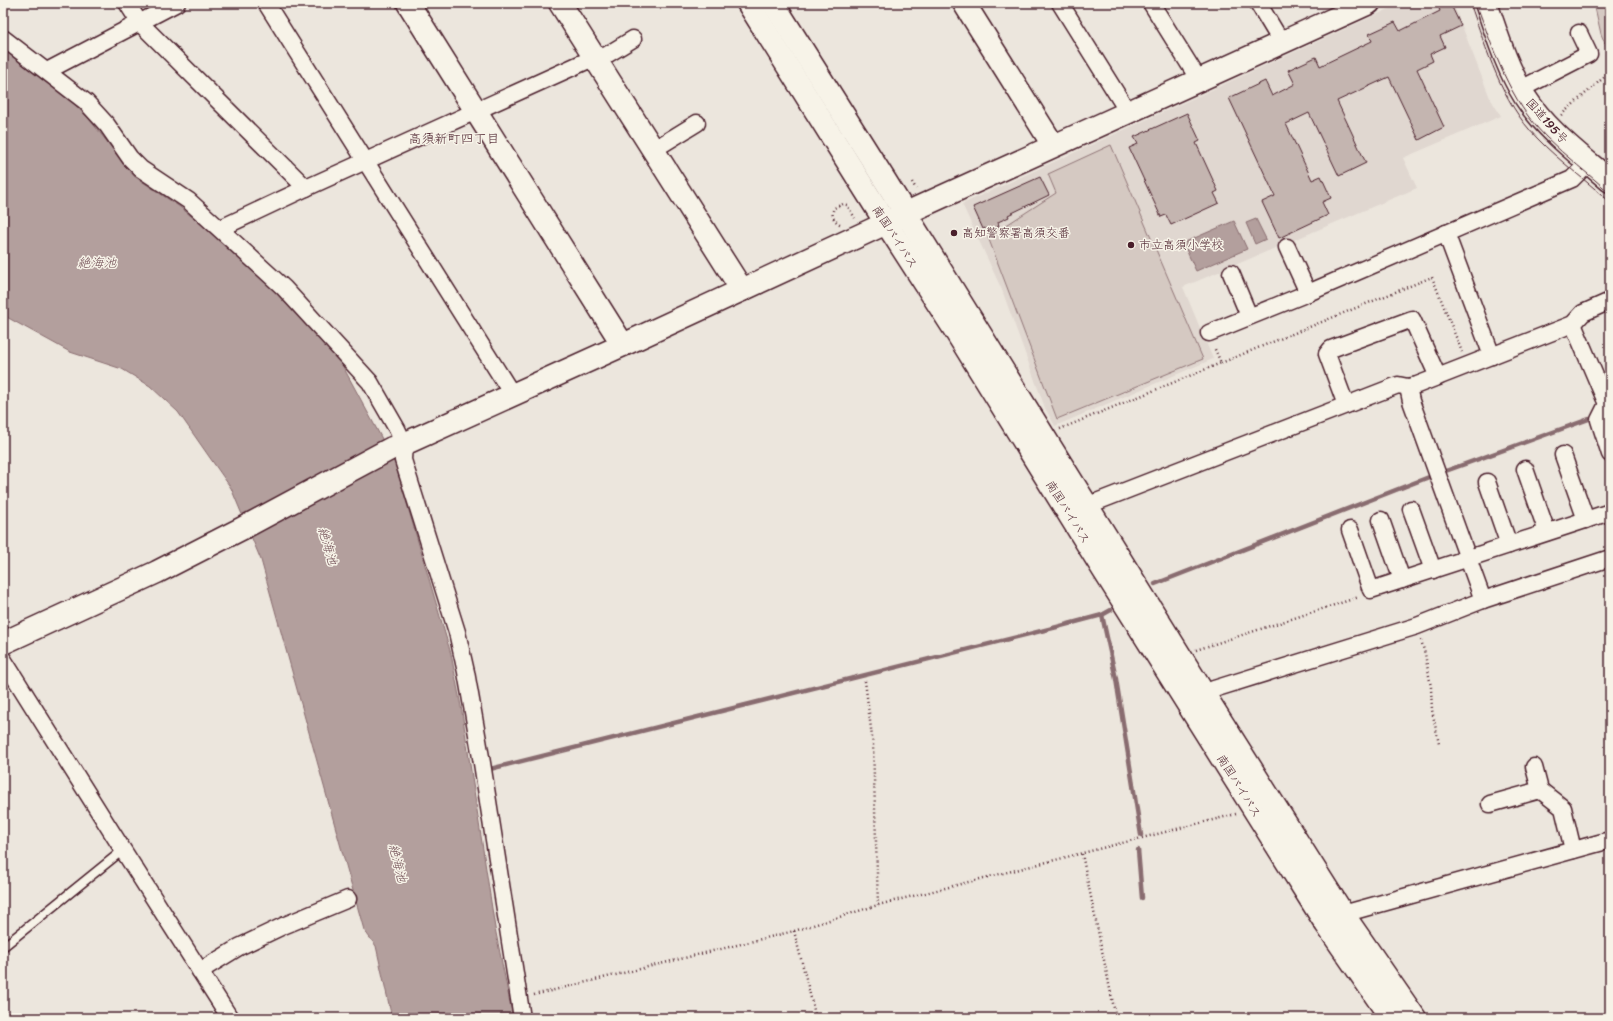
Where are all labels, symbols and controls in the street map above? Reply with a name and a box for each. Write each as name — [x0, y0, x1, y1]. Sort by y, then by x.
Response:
street label: 国道195号 — [1520, 93, 1574, 149]
district label: 高須新町四丁目 — [408, 127, 500, 150]
street label: 南国バイパス — [866, 201, 924, 273]
place label: 高知警察署高須交番 — [962, 222, 1070, 244]
marker: 高知警察署高須交番 — [949, 228, 959, 238]
place label: 市立高須小学校 — [1139, 234, 1223, 256]
marker: 市立高須小学校 — [1126, 240, 1136, 250]
water label: 絶海池 — [77, 251, 117, 274]
street label: 南国バイパス — [1040, 476, 1096, 548]
water label: 絶海池 — [312, 524, 345, 569]
street label: 南国バイパス — [1211, 750, 1267, 822]
water label: 絶海池 — [382, 841, 414, 886]

